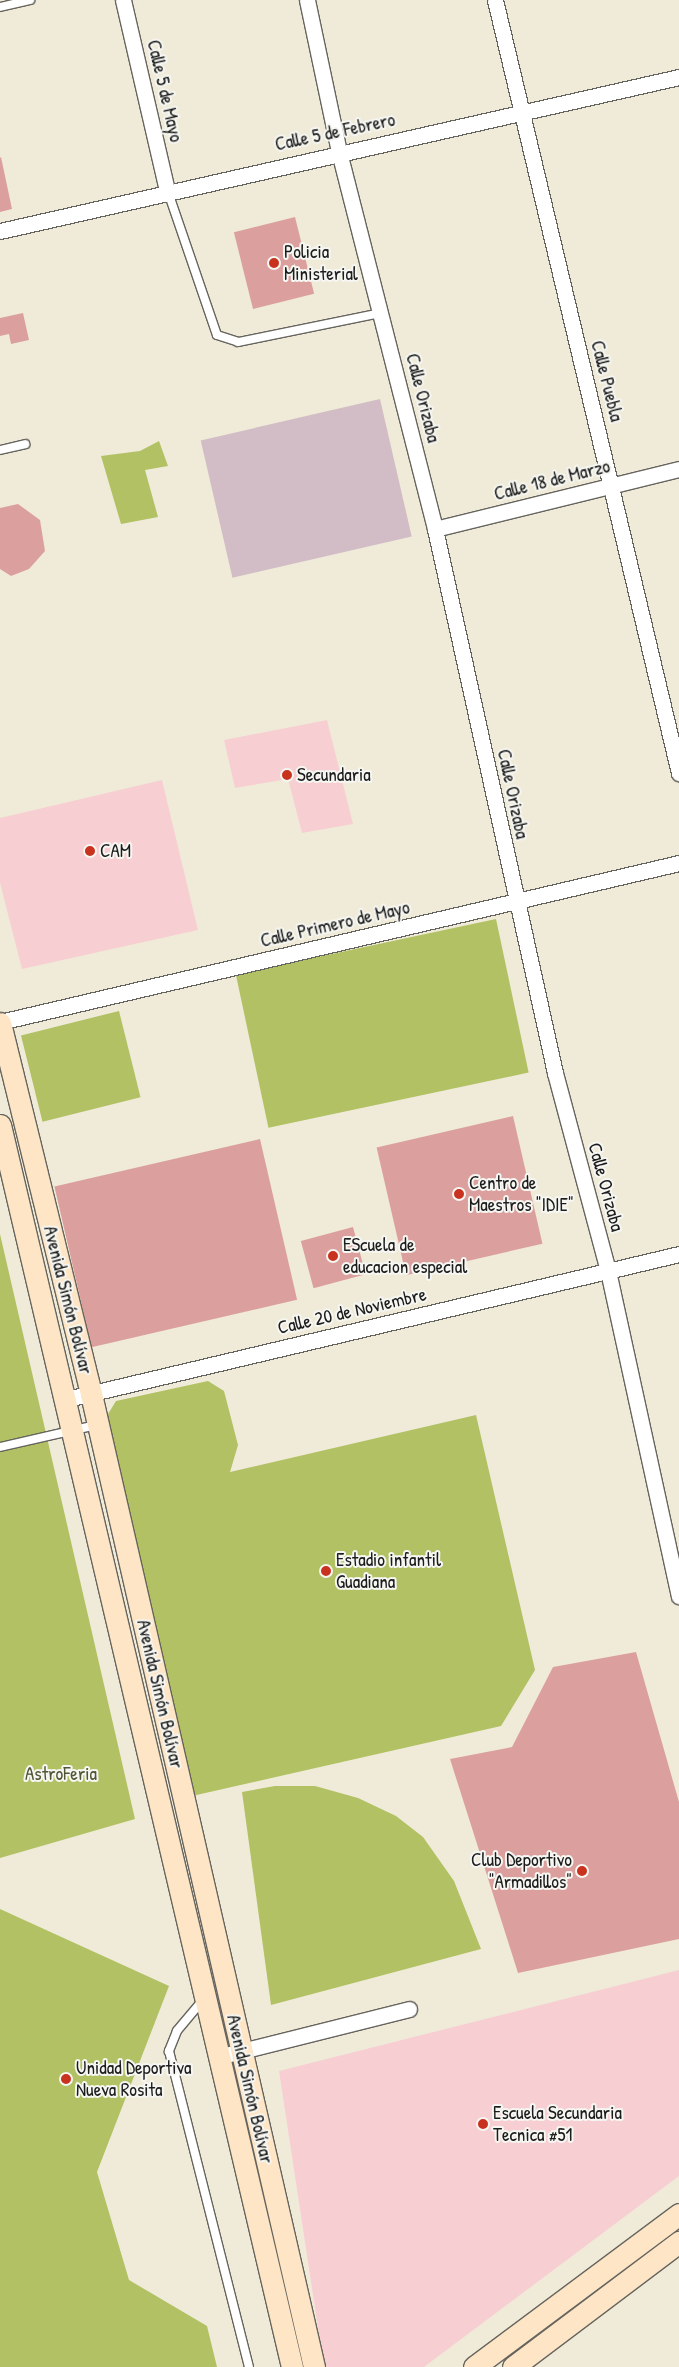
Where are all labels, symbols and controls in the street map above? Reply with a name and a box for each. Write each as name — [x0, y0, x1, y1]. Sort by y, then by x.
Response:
street label: Calle 5 de Mayo — [142, 38, 188, 144]
street label: Calle 5 de Febrero — [273, 108, 397, 156]
place label: Policia Ministerial — [284, 241, 358, 285]
marker: Policia Ministerial — [268, 257, 280, 269]
street label: Calle Puebla — [586, 338, 628, 424]
street label: Calle Orizaba — [401, 351, 445, 445]
street label: Calle 18 de Marzo — [492, 455, 612, 505]
street label: Calle Orizaba — [492, 747, 534, 841]
place label: Secundaria — [297, 764, 371, 786]
marker: Secundaria — [281, 769, 293, 781]
place label: CAM — [100, 840, 131, 862]
marker: CAM — [84, 845, 96, 857]
street label: Calle Primero de Mayo — [258, 896, 412, 952]
street label: Calle Orizaba — [583, 1140, 629, 1234]
place label: Centro de Maestros "IDIE" — [469, 1172, 574, 1216]
marker: Centro de Maestros "IDIE" — [453, 1188, 465, 1200]
street label: Avenida Simón Bolívar — [39, 1224, 97, 1376]
place label: EScuela de educacion especial — [343, 1234, 467, 1278]
marker: EScuela de educacion especial — [327, 1250, 339, 1262]
street label: Calle 20 de Noviembre — [275, 1283, 429, 1339]
place label: Estadio infantil Guadiana — [336, 1549, 441, 1593]
marker: Estadio infantil Guadiana — [320, 1565, 332, 1577]
street label: Avenida Simón Bolívar — [132, 1617, 188, 1771]
park label: AstroFeria — [25, 1763, 97, 1785]
place label: Club Deportivo "Armadillos" — [471, 1849, 572, 1893]
marker: Club Deportivo "Armadillos" — [576, 1865, 588, 1877]
street label: Avenida Simón Bolívar — [222, 2012, 278, 2166]
place label: Unidad Deportiva Nueva Rosita — [76, 2057, 191, 2101]
marker: Unidad Deportiva Nueva Rosita — [60, 2073, 72, 2085]
place label: Escuela Secundaria Tecnica #51 — [493, 2102, 622, 2146]
marker: Escuela Secundaria Tecnica #51 — [477, 2118, 489, 2130]

